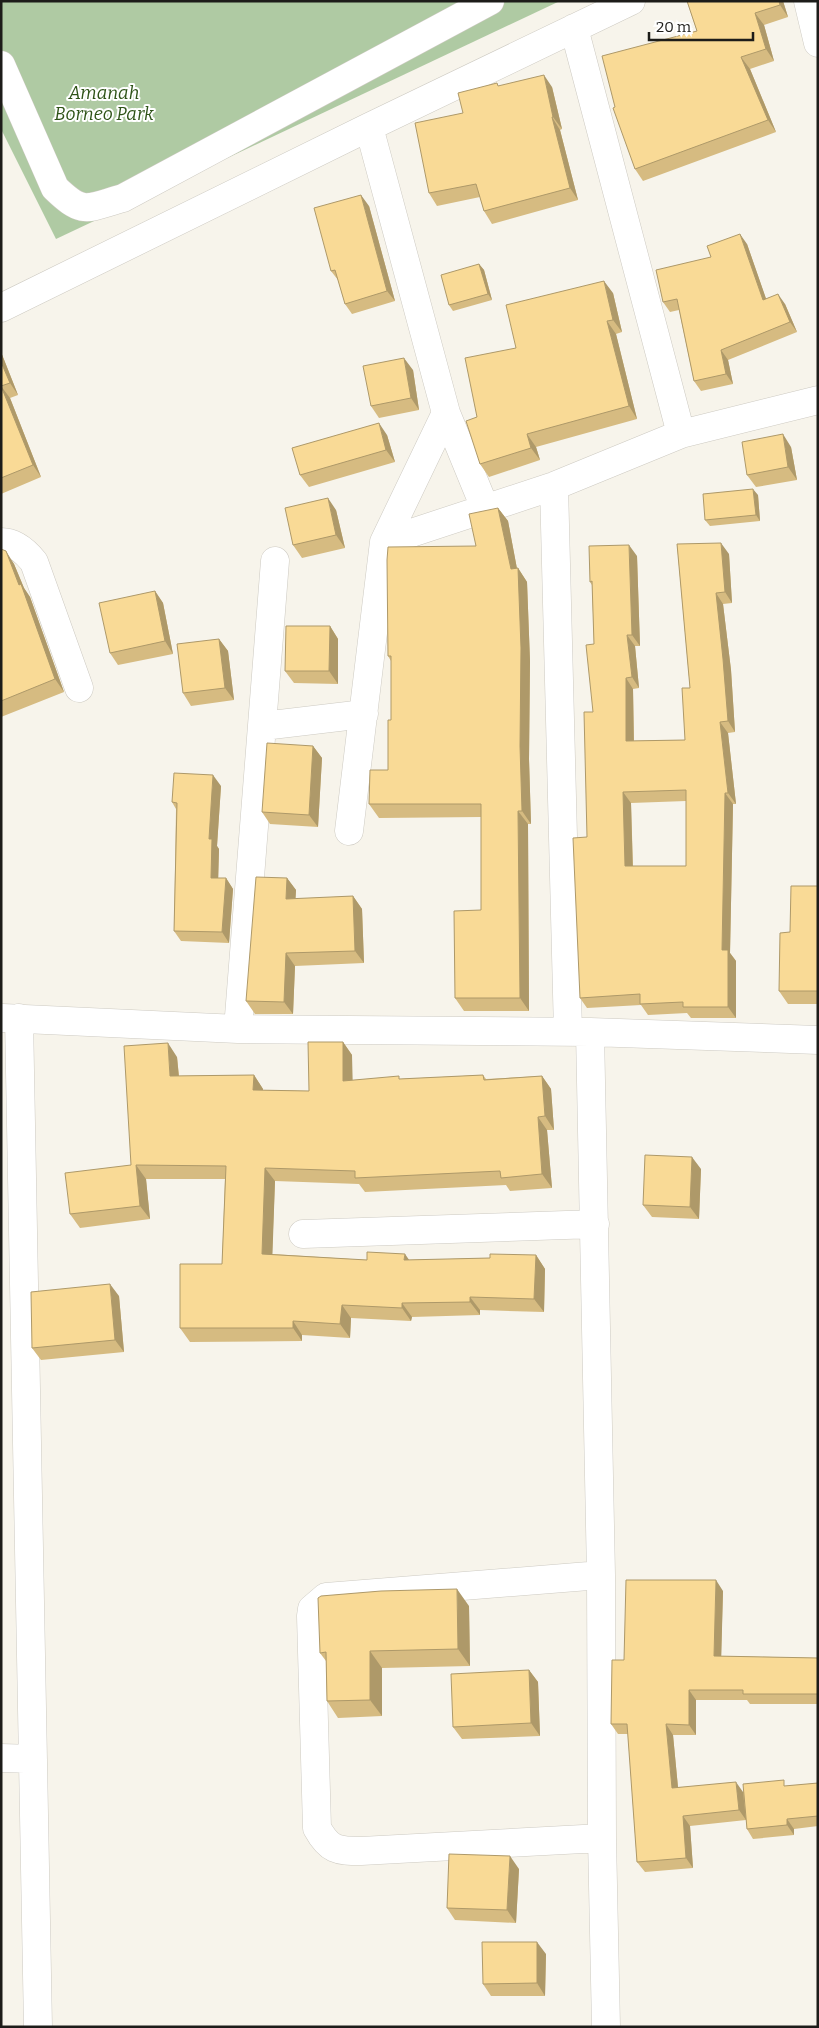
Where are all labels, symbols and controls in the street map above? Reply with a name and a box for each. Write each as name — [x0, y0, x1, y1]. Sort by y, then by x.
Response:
scale bar — [649, 10, 753, 42]
text: 20 m — [656, 18, 692, 36]
park label: Amanah Borneo Park — [54, 82, 154, 125]

